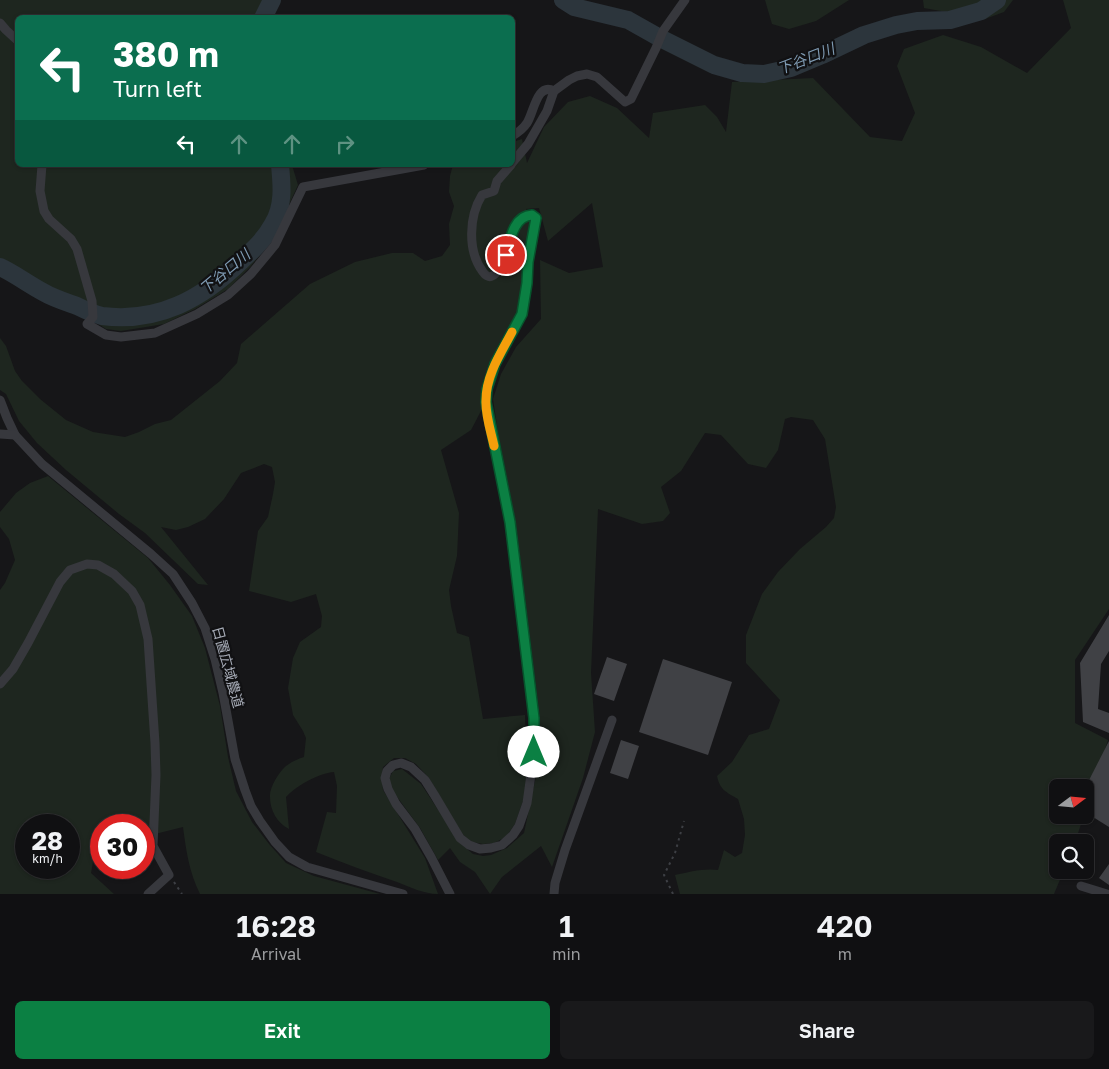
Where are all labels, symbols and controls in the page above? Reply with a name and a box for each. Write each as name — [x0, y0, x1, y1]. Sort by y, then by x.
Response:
text: 380 m — [113, 33, 219, 75]
icon: left — [30, 35, 95, 100]
water label: 下谷口川 — [774, 38, 839, 77]
text: Turn left — [113, 75, 202, 102]
icon: left — [172, 130, 200, 158]
icon: ahead — [225, 130, 253, 158]
icon: ahead — [278, 130, 306, 158]
icon: right — [331, 130, 359, 158]
pin — [485, 234, 527, 276]
icon: arrive — [492, 241, 520, 269]
water label: 下谷口川 — [196, 244, 255, 297]
street label: 日置広域農道 — [209, 624, 248, 710]
position arrow — [507, 725, 559, 777]
north arrow — [1049, 779, 1094, 824]
map controls — [1049, 779, 1094, 879]
speed limit sign: 30 — [90, 814, 155, 879]
text: 28 — [32, 825, 63, 856]
button: search — [1049, 834, 1094, 879]
text: km/h — [32, 851, 63, 866]
text: 16:28 — [236, 908, 316, 944]
text: 1 — [559, 908, 574, 944]
text: 420 — [817, 908, 873, 944]
text: Arrival — [251, 944, 301, 964]
text: min — [552, 944, 581, 964]
text: m — [838, 944, 852, 964]
button: Exit — [15, 1001, 550, 1059]
button: Share — [560, 1001, 1094, 1059]

